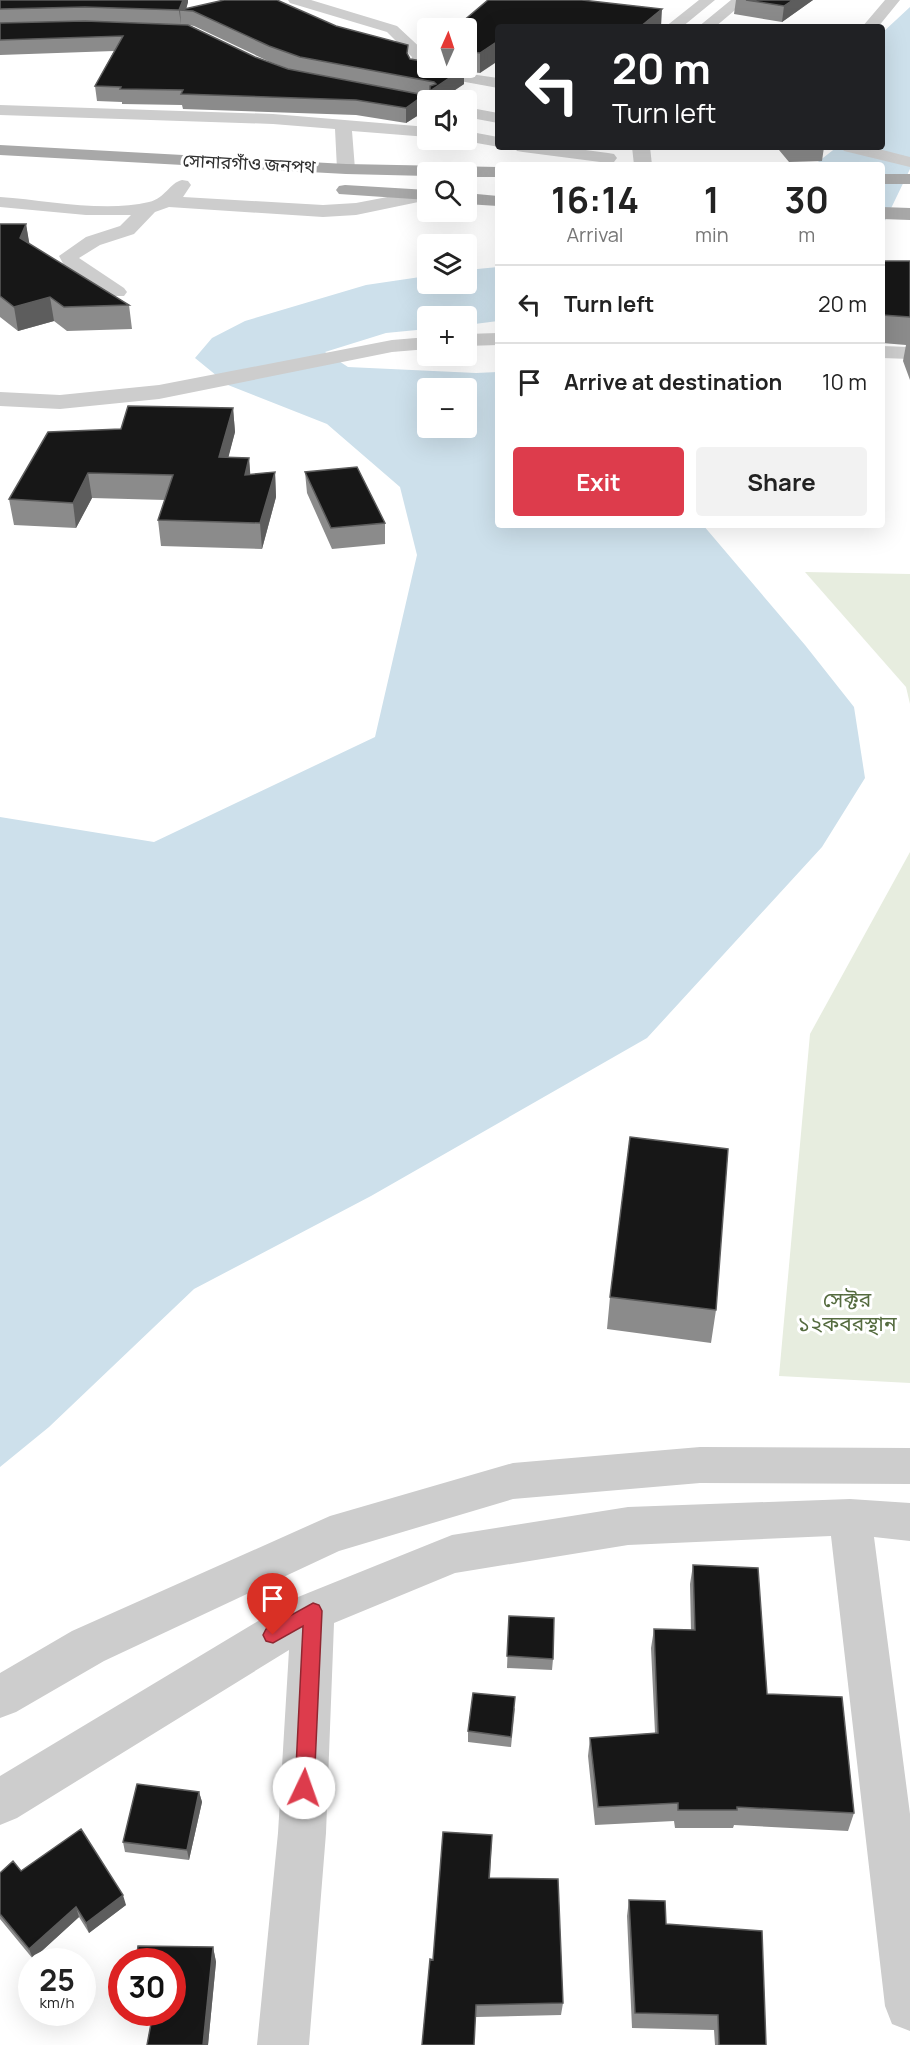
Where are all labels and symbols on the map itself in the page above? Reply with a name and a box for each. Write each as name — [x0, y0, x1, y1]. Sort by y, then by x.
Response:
north arrow — [417, 18, 477, 78]
street label: সোনারগাঁও জনপথ — [182, 148, 316, 178]
park label: সেক্টর ১২কবরস্থান — [797, 1285, 897, 1337]
pin — [247, 1573, 298, 1635]
position arrow — [272, 1756, 336, 1820]
speed limit sign: 30 — [108, 1948, 186, 2026]

